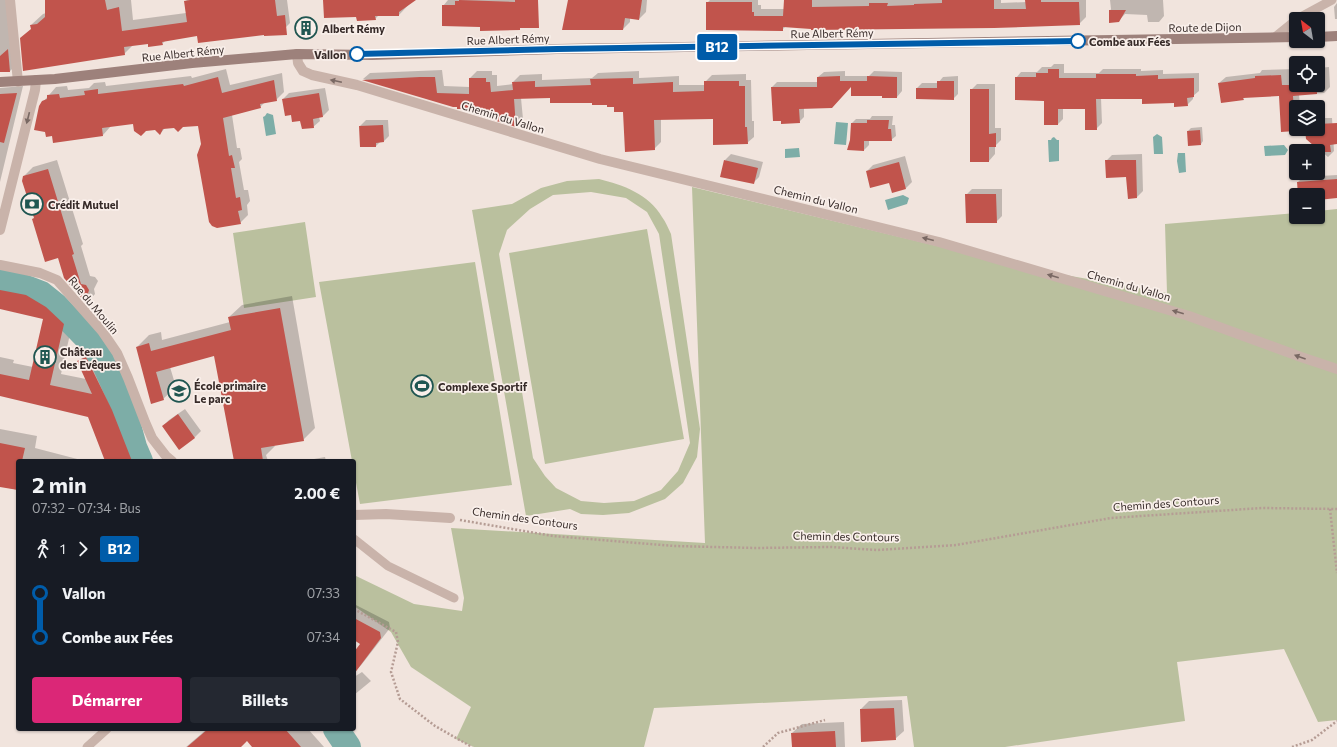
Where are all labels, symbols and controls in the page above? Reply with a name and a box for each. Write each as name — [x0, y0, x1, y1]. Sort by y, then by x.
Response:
north arrow — [1289, 12, 1325, 48]
map controls — [1289, 12, 1325, 224]
building icon: Albert Rémy — [293, 15, 319, 41]
street label: Route de Dijon — [1168, 20, 1242, 34]
place label: Albert Rémy — [322, 22, 385, 35]
street label: Rue Albert Rémy — [790, 26, 874, 40]
street label: Rue Albert Rémy — [466, 31, 550, 47]
marker: Combe aux Fées — [1070, 33, 1086, 49]
line badge: B12 — [694, 34, 740, 60]
place label: Combe aux Fées — [1089, 35, 1170, 48]
text: B12 — [705, 38, 729, 55]
street label: Rue Albert Rémy — [141, 42, 225, 64]
marker: Vallon — [349, 46, 365, 62]
place label: Vallon — [314, 48, 346, 61]
button: locate — [1289, 56, 1325, 92]
one-way arrow — [330, 77, 342, 83]
street label: Chemin du Vallon — [460, 98, 546, 136]
button: layers — [1289, 100, 1325, 136]
one-way arrow — [25, 113, 31, 125]
button: + — [1289, 144, 1325, 180]
street label: Chemin du Vallon — [773, 182, 859, 216]
button: − — [1289, 188, 1325, 224]
bank icon: Crédit Mutuel — [19, 191, 45, 217]
place label: Crédit Mutuel — [48, 198, 118, 211]
one-way arrow — [922, 236, 935, 242]
street label: Chemin du Vallon — [1086, 267, 1172, 303]
one-way arrow — [1047, 273, 1059, 279]
street label: Rue du Moulin — [66, 274, 122, 336]
one-way arrow — [1172, 309, 1184, 315]
building icon: Château des Evêques — [32, 344, 58, 370]
place label: Château des Evêques — [60, 345, 121, 371]
one-way arrow — [1294, 354, 1306, 360]
sports icon: Complexe Sportif — [409, 373, 435, 399]
school or university icon: École primaire Le parc — [166, 378, 192, 404]
place label: École primaire Le parc — [194, 378, 266, 405]
place label: Complexe Sportif — [438, 380, 528, 393]
text: 2 min — [32, 471, 87, 498]
text: 2.00 € — [294, 484, 340, 502]
street label: Chemin des Contours — [1112, 493, 1220, 513]
text: 07:32 – 07:34 · Bus — [32, 500, 141, 516]
street label: Chemin des Contours — [471, 504, 579, 532]
street label: Chemin des Contours — [793, 529, 899, 543]
icon: walk — [32, 538, 54, 560]
icon: forward — [72, 538, 94, 560]
text: B12 — [108, 540, 131, 557]
text: 1 — [60, 541, 66, 557]
text: Vallon — [62, 584, 106, 602]
text: 07:33 — [307, 585, 340, 601]
text: Combe aux Fées — [62, 628, 173, 646]
text: 07:34 — [306, 629, 340, 645]
button: Démarrer — [32, 677, 182, 723]
button: Billets — [190, 677, 340, 723]

